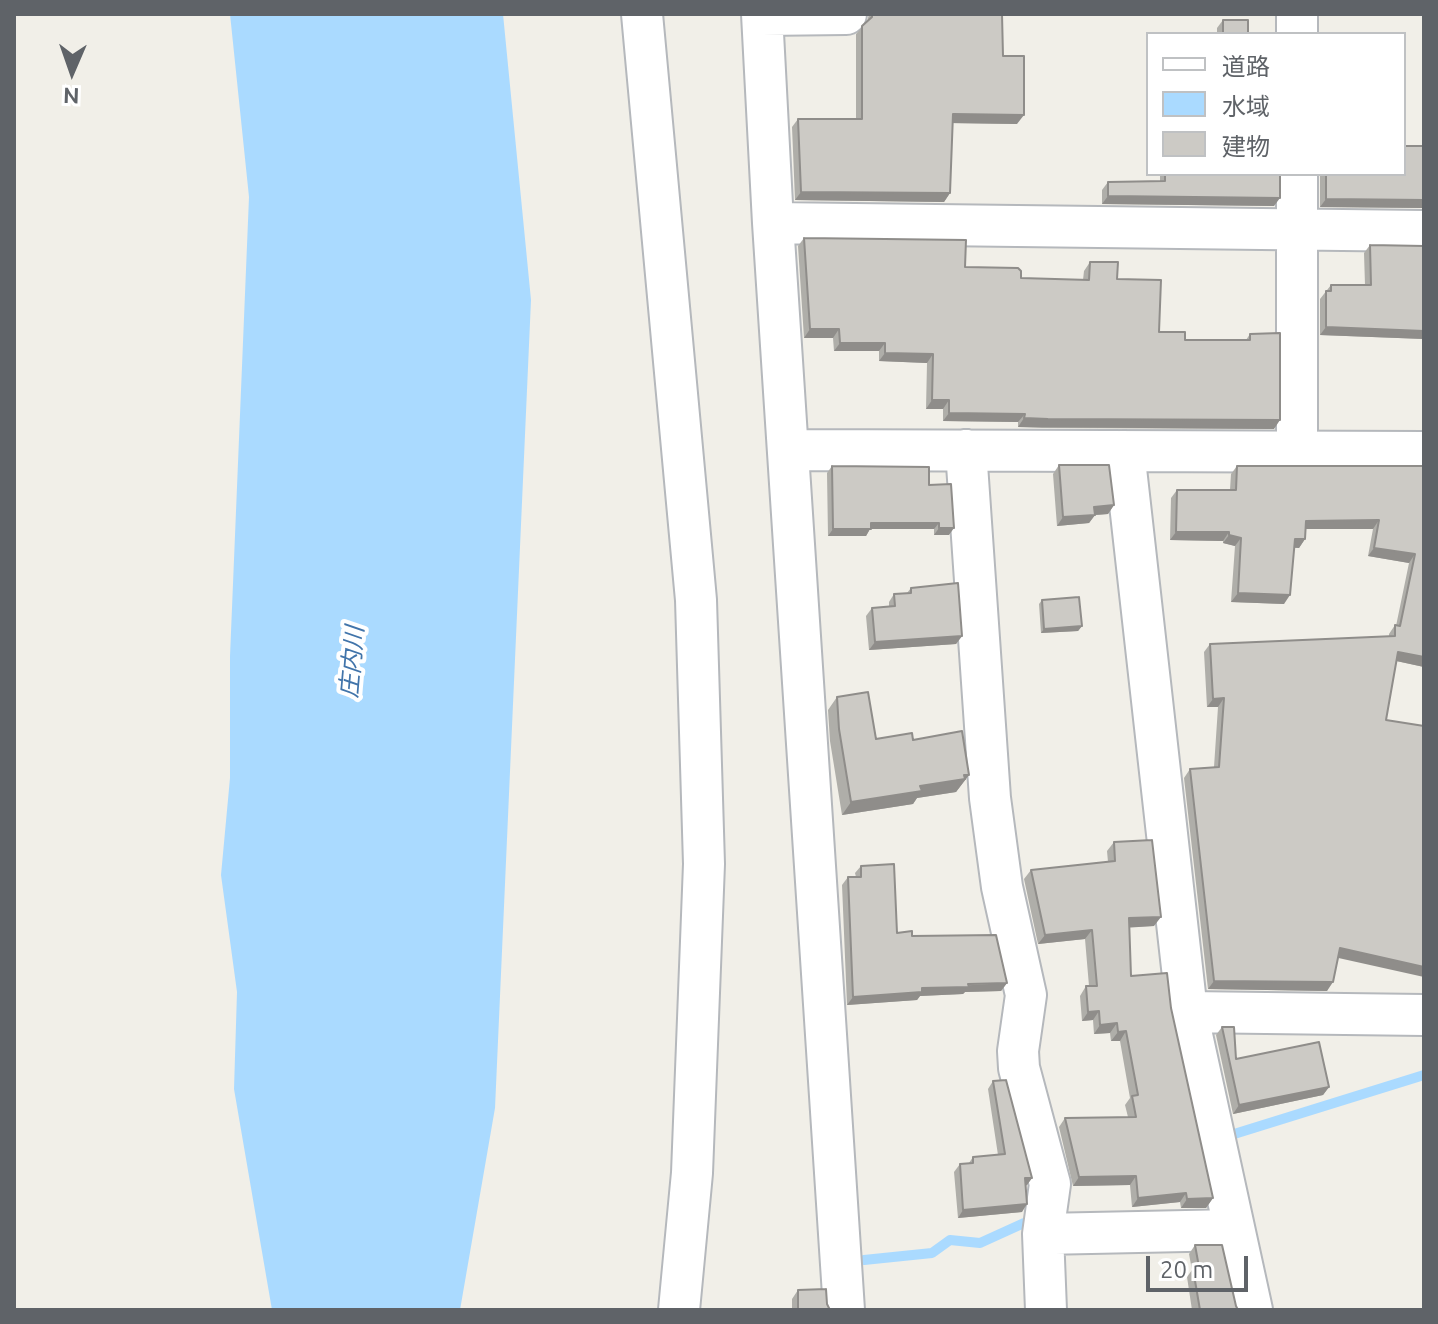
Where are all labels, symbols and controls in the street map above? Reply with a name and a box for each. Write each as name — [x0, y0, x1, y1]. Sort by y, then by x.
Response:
north arrow — [32, 32, 112, 112]
legend — [1146, 32, 1406, 176]
text: 道路 — [1222, 53, 1270, 80]
text: N — [63, 84, 80, 109]
text: 水域 — [1222, 93, 1270, 120]
text: 建物 — [1222, 133, 1270, 160]
water label: 庄内川 — [335, 625, 369, 699]
scale bar — [1150, 1240, 1252, 1290]
text: 20 m — [1160, 1256, 1213, 1283]

